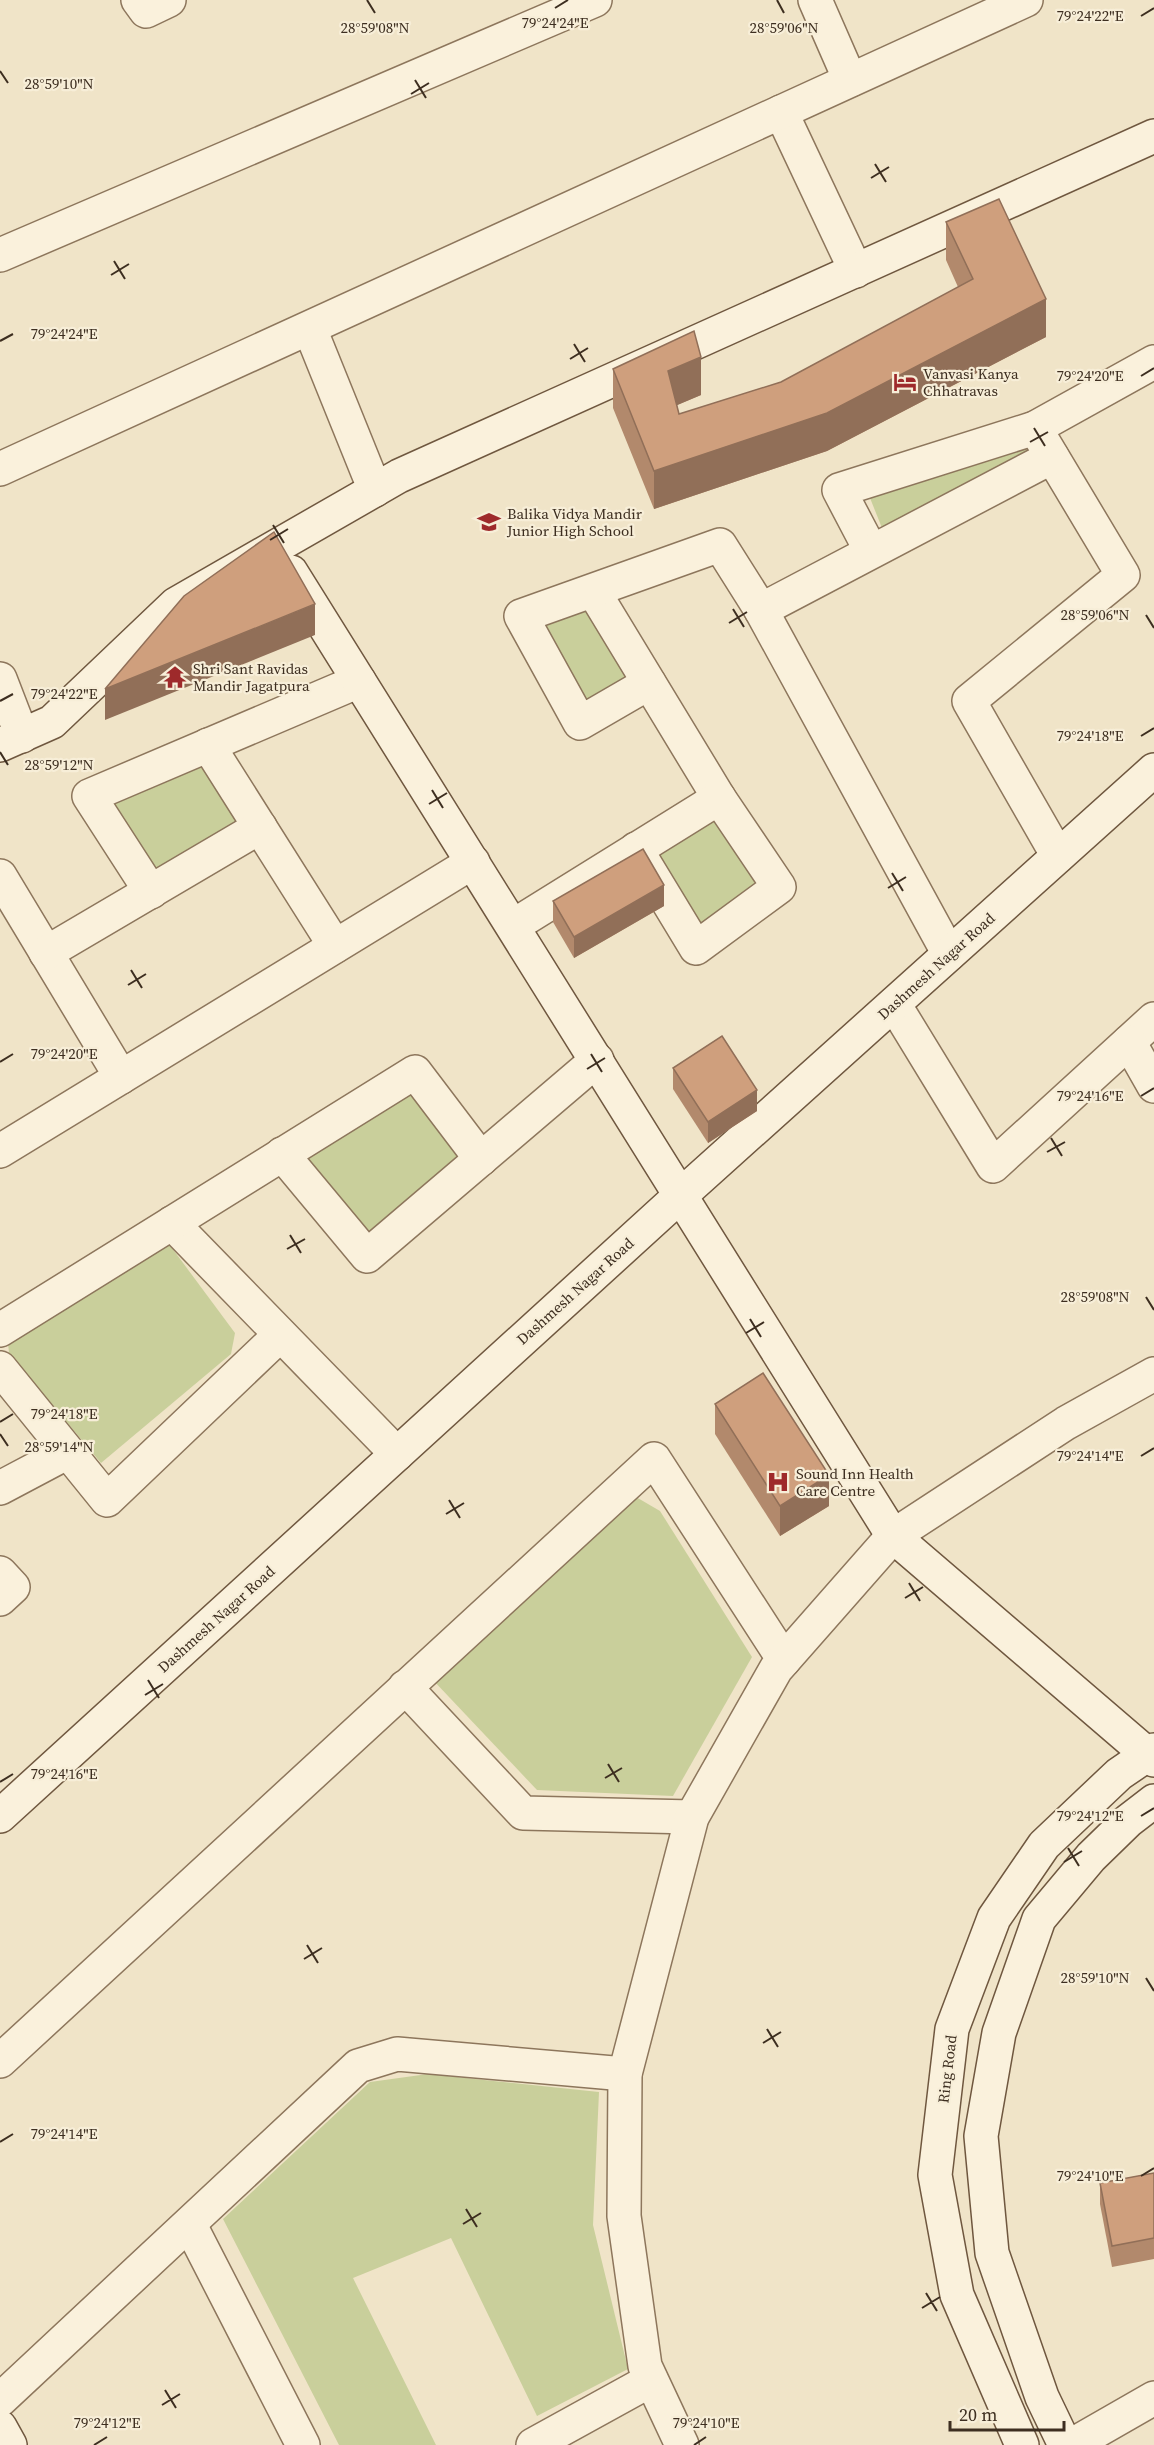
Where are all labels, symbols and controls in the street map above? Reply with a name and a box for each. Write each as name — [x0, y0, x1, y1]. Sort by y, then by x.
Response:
text: 79°24'22"E — [1056, 5, 1124, 26]
text: 79°24'24"E — [521, 12, 589, 33]
text: 28°59'08"N — [340, 17, 410, 38]
text: 28°59'06"N — [749, 17, 819, 38]
text: 28°59'10"N — [24, 73, 94, 94]
text: 79°24'24"E — [30, 323, 98, 344]
place label: Vanvasi Kanya Chhatravas — [923, 363, 1019, 401]
text: 79°24'20"E — [1056, 365, 1124, 386]
hotel icon: Vanvasi Kanya Chhatravas — [892, 369, 918, 395]
place label: Balika Vidya Mandir Junior High School — [506, 503, 643, 541]
school or university icon: Balika Vidya Mandir Junior High School — [476, 509, 502, 535]
text: 28°59'06"N — [1060, 604, 1130, 625]
place label: Shri Sant Ravidas Mandir Jagatpura — [193, 658, 310, 696]
temple icon: Shri Sant Ravidas Mandir Jagatpura — [162, 664, 188, 690]
text: 79°24'22"E — [30, 683, 98, 704]
text: 79°24'18"E — [1056, 725, 1124, 746]
text: 28°59'12"N — [24, 754, 94, 775]
street label: Dashmesh Nagar Road — [873, 907, 999, 1024]
text: 79°24'20"E — [30, 1043, 98, 1064]
text: 79°24'16"E — [1056, 1085, 1124, 1106]
street label: Dashmesh Nagar Road — [512, 1232, 638, 1349]
text: 28°59'08"N — [1060, 1286, 1130, 1307]
text: 79°24'18"E — [30, 1403, 98, 1424]
text: 28°59'14"N — [24, 1436, 94, 1457]
text: 79°24'14"E — [1056, 1445, 1124, 1466]
place label: Sound Inn Health Care Centre — [796, 1463, 914, 1501]
hospital icon: Sound Inn Health Care Centre — [765, 1469, 791, 1495]
street label: Dashmesh Nagar Road — [153, 1560, 279, 1677]
text: 79°24'16"E — [30, 1763, 98, 1784]
text: 79°24'12"E — [1056, 1805, 1124, 1826]
text: 28°59'10"N — [1060, 1967, 1130, 1988]
street label: Ring Road — [932, 2033, 962, 2104]
text: 79°24'14"E — [30, 2123, 98, 2144]
text: 79°24'10"E — [1056, 2165, 1124, 2186]
scale bar — [950, 2394, 1064, 2432]
text: 20 m — [959, 2402, 997, 2427]
text: 79°24'12"E — [73, 2412, 141, 2433]
text: 79°24'10"E — [672, 2412, 740, 2433]

